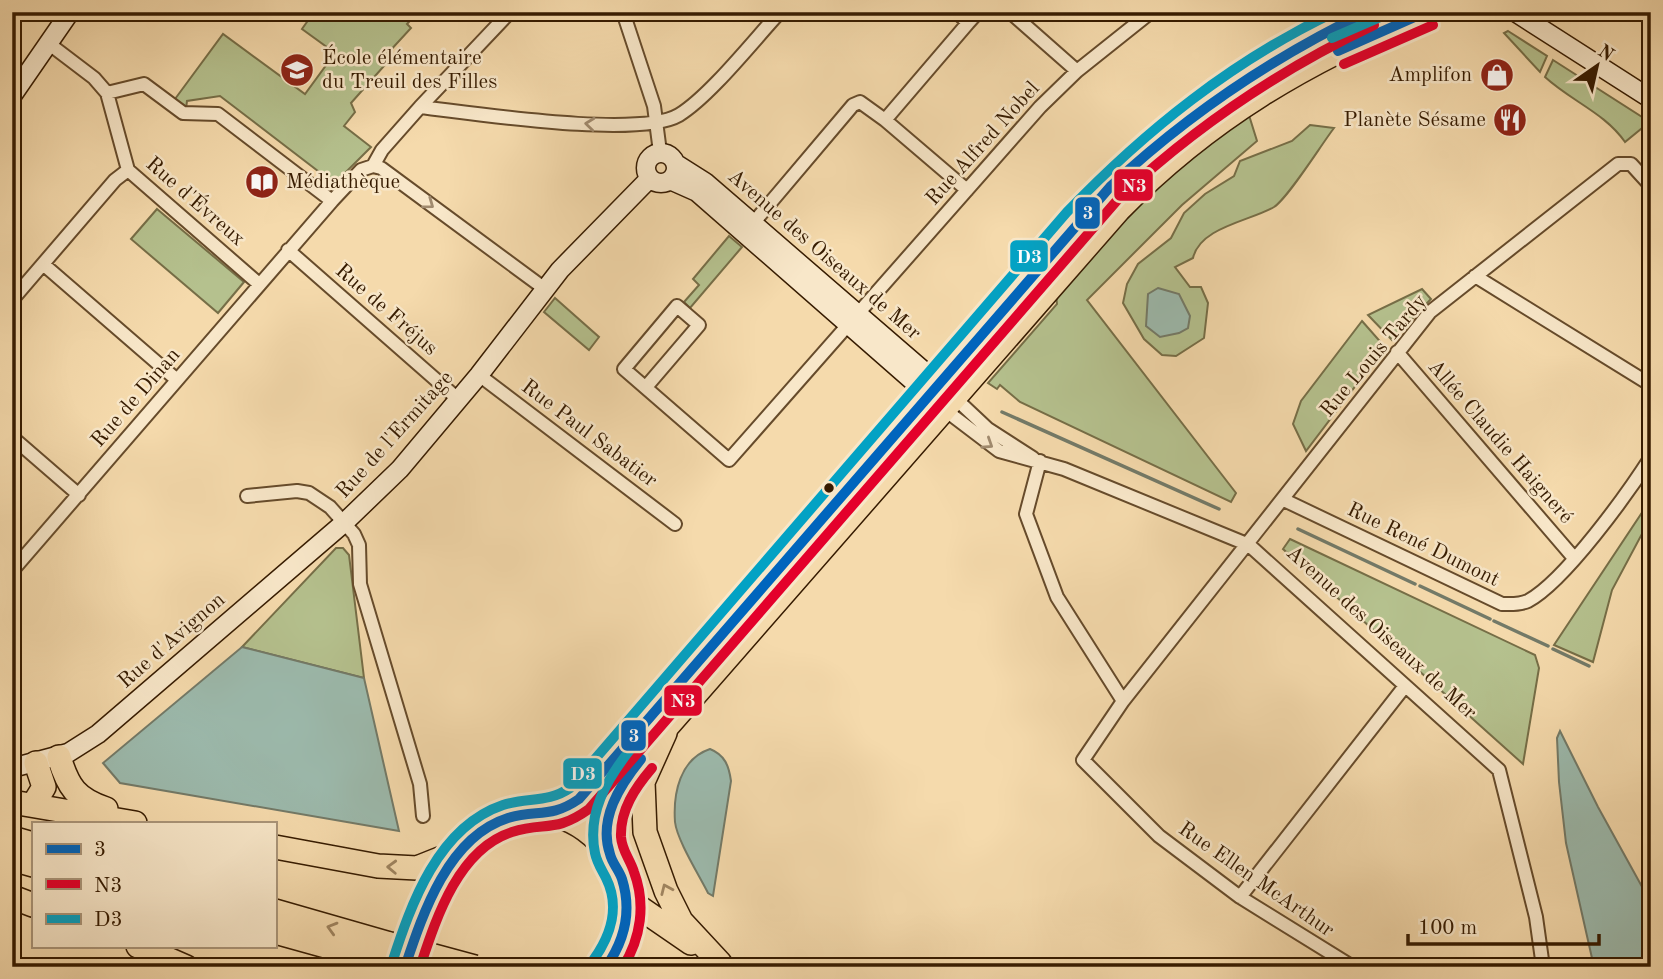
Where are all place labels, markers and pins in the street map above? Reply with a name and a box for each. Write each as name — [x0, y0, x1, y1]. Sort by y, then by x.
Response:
place label: École élémentaire du Treuil des Filles — [322, 44, 497, 93]
school or university icon: École élémentaire du Treuil des Filles — [278, 51, 316, 89]
shop icon: Amplifon — [1478, 56, 1516, 94]
place label: Amplifon — [1388, 65, 1472, 86]
restaurant icon: Planète Sésame — [1491, 101, 1529, 139]
place label: Planète Sésame — [1343, 110, 1486, 131]
library icon: Médiathèque — [243, 163, 281, 201]
place label: Médiathèque — [286, 172, 400, 193]
unlabelled marker — [822, 481, 836, 495]

